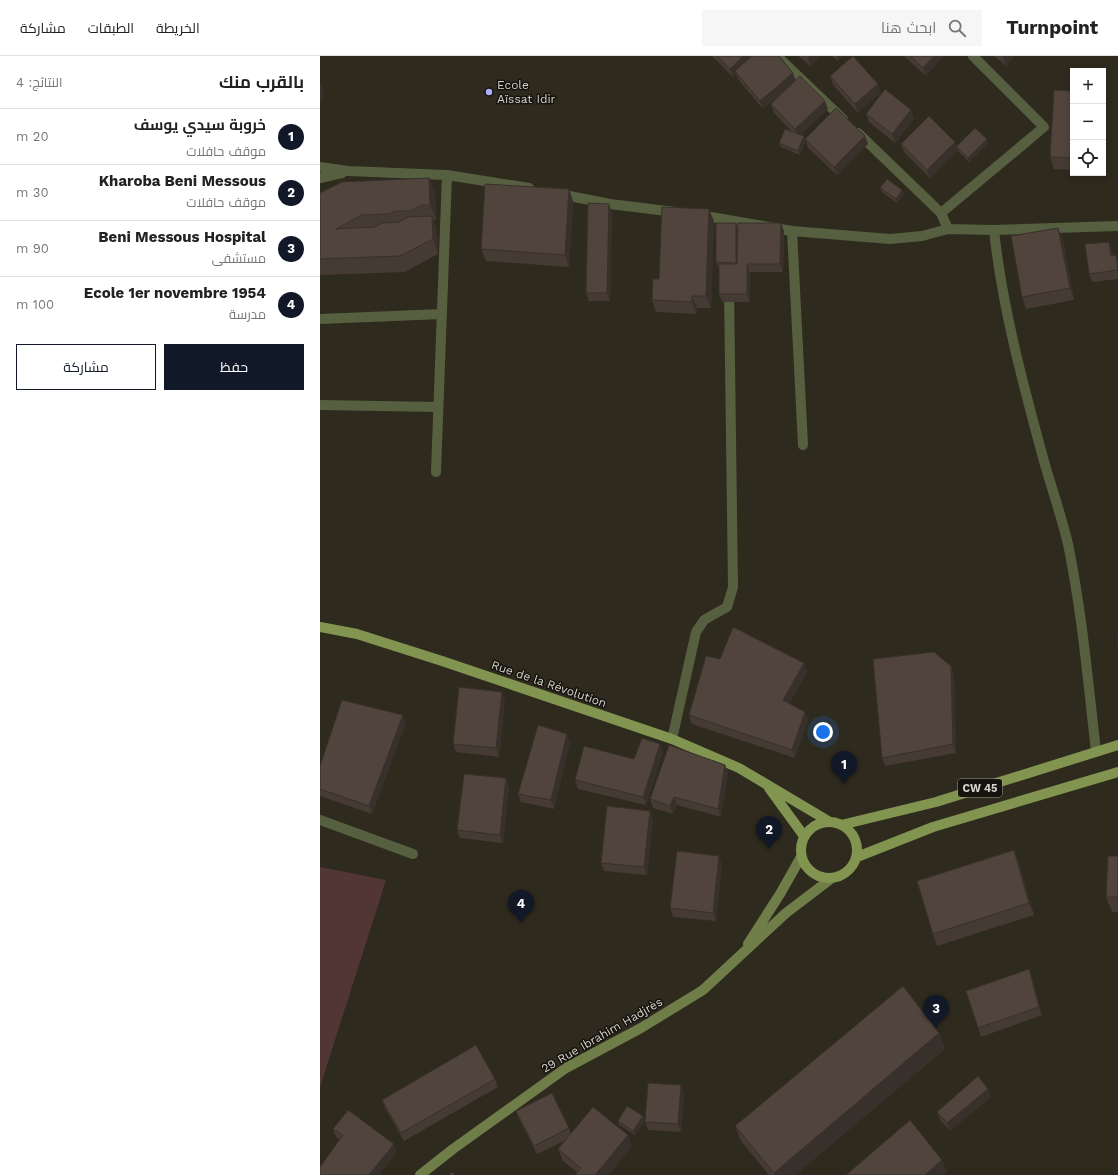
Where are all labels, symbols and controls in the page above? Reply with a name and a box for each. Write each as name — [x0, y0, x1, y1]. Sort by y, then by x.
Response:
search box — [702, 10, 982, 46]
text: Turnpoint — [1006, 16, 1098, 39]
icon: search — [946, 17, 968, 39]
text: ابحث هنا — [881, 19, 936, 37]
text: مشاركة — [20, 20, 66, 36]
text: الطبقات — [88, 20, 134, 36]
text: الخريطة — [156, 20, 200, 36]
map controls — [1070, 68, 1106, 176]
button: + — [1070, 68, 1106, 104]
text: بالقرب منك — [219, 72, 304, 92]
text: النتائج: 4 — [16, 75, 62, 90]
place label: Ecole Aïssat Idir — [497, 78, 556, 106]
marker: Ecole Aïssat Idir — [484, 87, 494, 97]
button: − — [1070, 104, 1106, 140]
text: خروبة سيدي يوسف — [134, 116, 266, 134]
text: 20 m — [16, 129, 49, 144]
text: 1 — [288, 129, 294, 144]
button: locate — [1070, 140, 1106, 176]
text: موقف حافلات — [186, 144, 266, 159]
text: Kharoba Beni Messous — [99, 172, 266, 190]
text: 30 m — [16, 185, 49, 200]
text: 2 — [287, 185, 295, 200]
text: موقف حافلات — [186, 195, 266, 210]
text: Beni Messous Hospital — [98, 228, 266, 246]
text: 90 m — [16, 241, 49, 256]
text: 3 — [287, 241, 295, 256]
text: مستشفى — [212, 251, 266, 266]
text: Ecole 1er novembre 1954 — [84, 284, 266, 302]
text: 100 m — [16, 297, 54, 312]
text: 4 — [287, 297, 295, 312]
text: مدرسة — [229, 307, 266, 322]
button: مشاركة — [16, 344, 156, 390]
button: حفظ — [164, 344, 304, 390]
street label: Rue de la Révolution — [490, 658, 608, 710]
your location — [813, 722, 833, 742]
pin: 1 — [831, 751, 857, 784]
road number: CW 45 — [958, 779, 1002, 797]
pin: 2 — [756, 816, 782, 849]
pin: 4 — [508, 890, 534, 923]
street label: 29 Rue Ibrahim Hadjrès — [539, 995, 665, 1075]
pin: 3 — [923, 995, 949, 1028]

